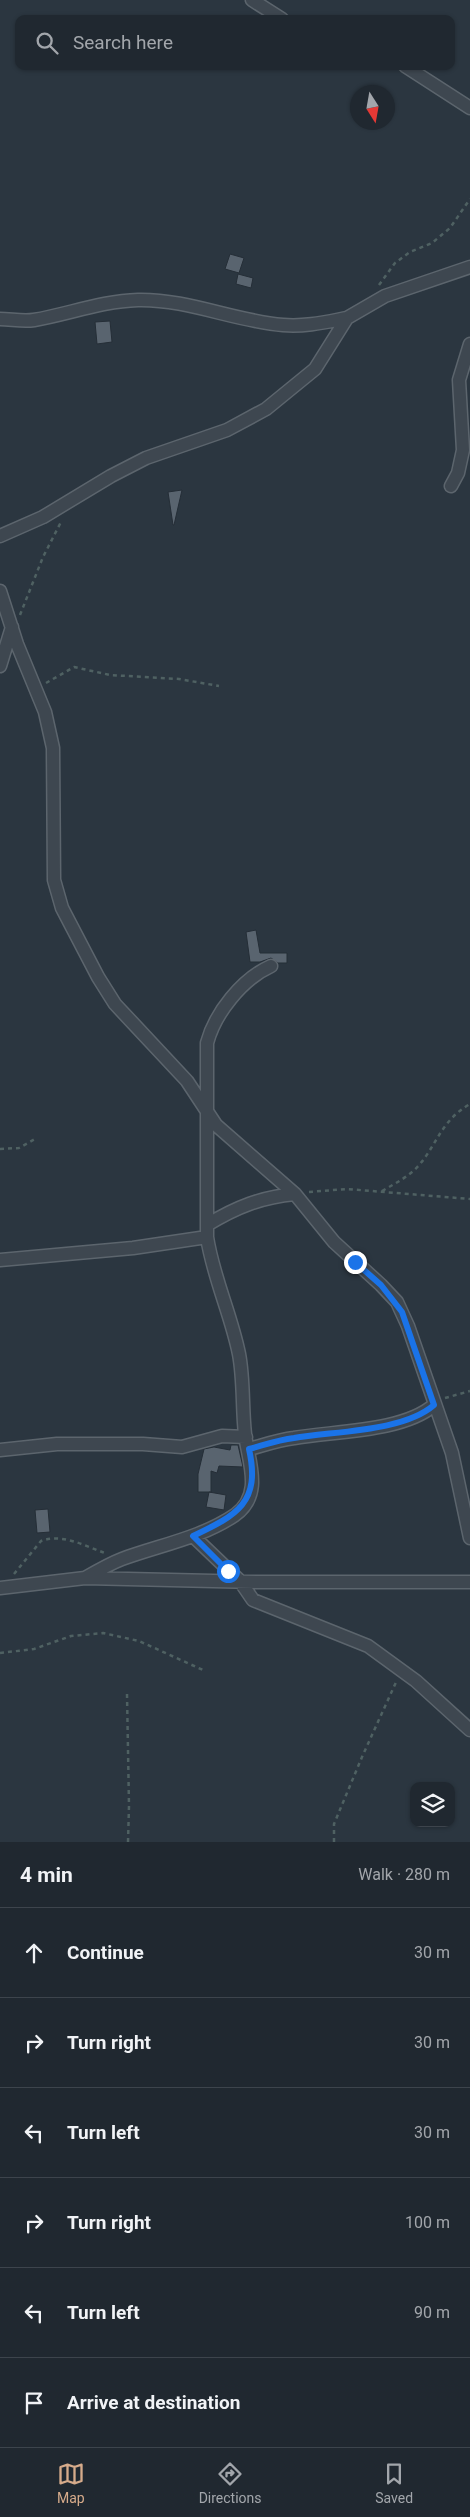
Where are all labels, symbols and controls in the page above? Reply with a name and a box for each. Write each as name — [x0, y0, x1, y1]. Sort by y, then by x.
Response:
search box — [15, 15, 455, 70]
icon: search — [33, 29, 61, 57]
text: Search here — [73, 31, 173, 54]
north arrow — [350, 85, 395, 130]
route end — [344, 1251, 367, 1274]
route start — [217, 1560, 240, 1583]
map controls — [410, 1782, 455, 1827]
button: layers — [410, 1782, 455, 1827]
text: 4 min — [20, 1863, 73, 1887]
text: Walk · 280 m — [358, 1865, 450, 1884]
icon: ahead — [20, 1939, 48, 1967]
text: Continue — [67, 1941, 144, 1964]
text: 30 m — [414, 1943, 450, 1962]
icon: right — [20, 2029, 48, 2057]
text: Turn right — [67, 2031, 151, 2054]
text: 30 m — [414, 2033, 450, 2052]
icon: left — [20, 2119, 48, 2147]
text: Turn left — [67, 2121, 140, 2144]
text: 30 m — [414, 2123, 450, 2142]
icon: right — [20, 2209, 48, 2237]
text: Turn right — [67, 2211, 151, 2234]
text: 100 m — [405, 2213, 450, 2232]
icon: left — [20, 2299, 48, 2327]
text: Turn left — [67, 2301, 140, 2324]
text: 90 m — [414, 2303, 450, 2322]
icon: arrive — [20, 2389, 48, 2417]
text: Arrive at destination — [67, 2391, 240, 2414]
tab: Map — [57, 2460, 85, 2506]
tab: Directions — [199, 2460, 262, 2506]
tab: Saved — [375, 2460, 413, 2506]

